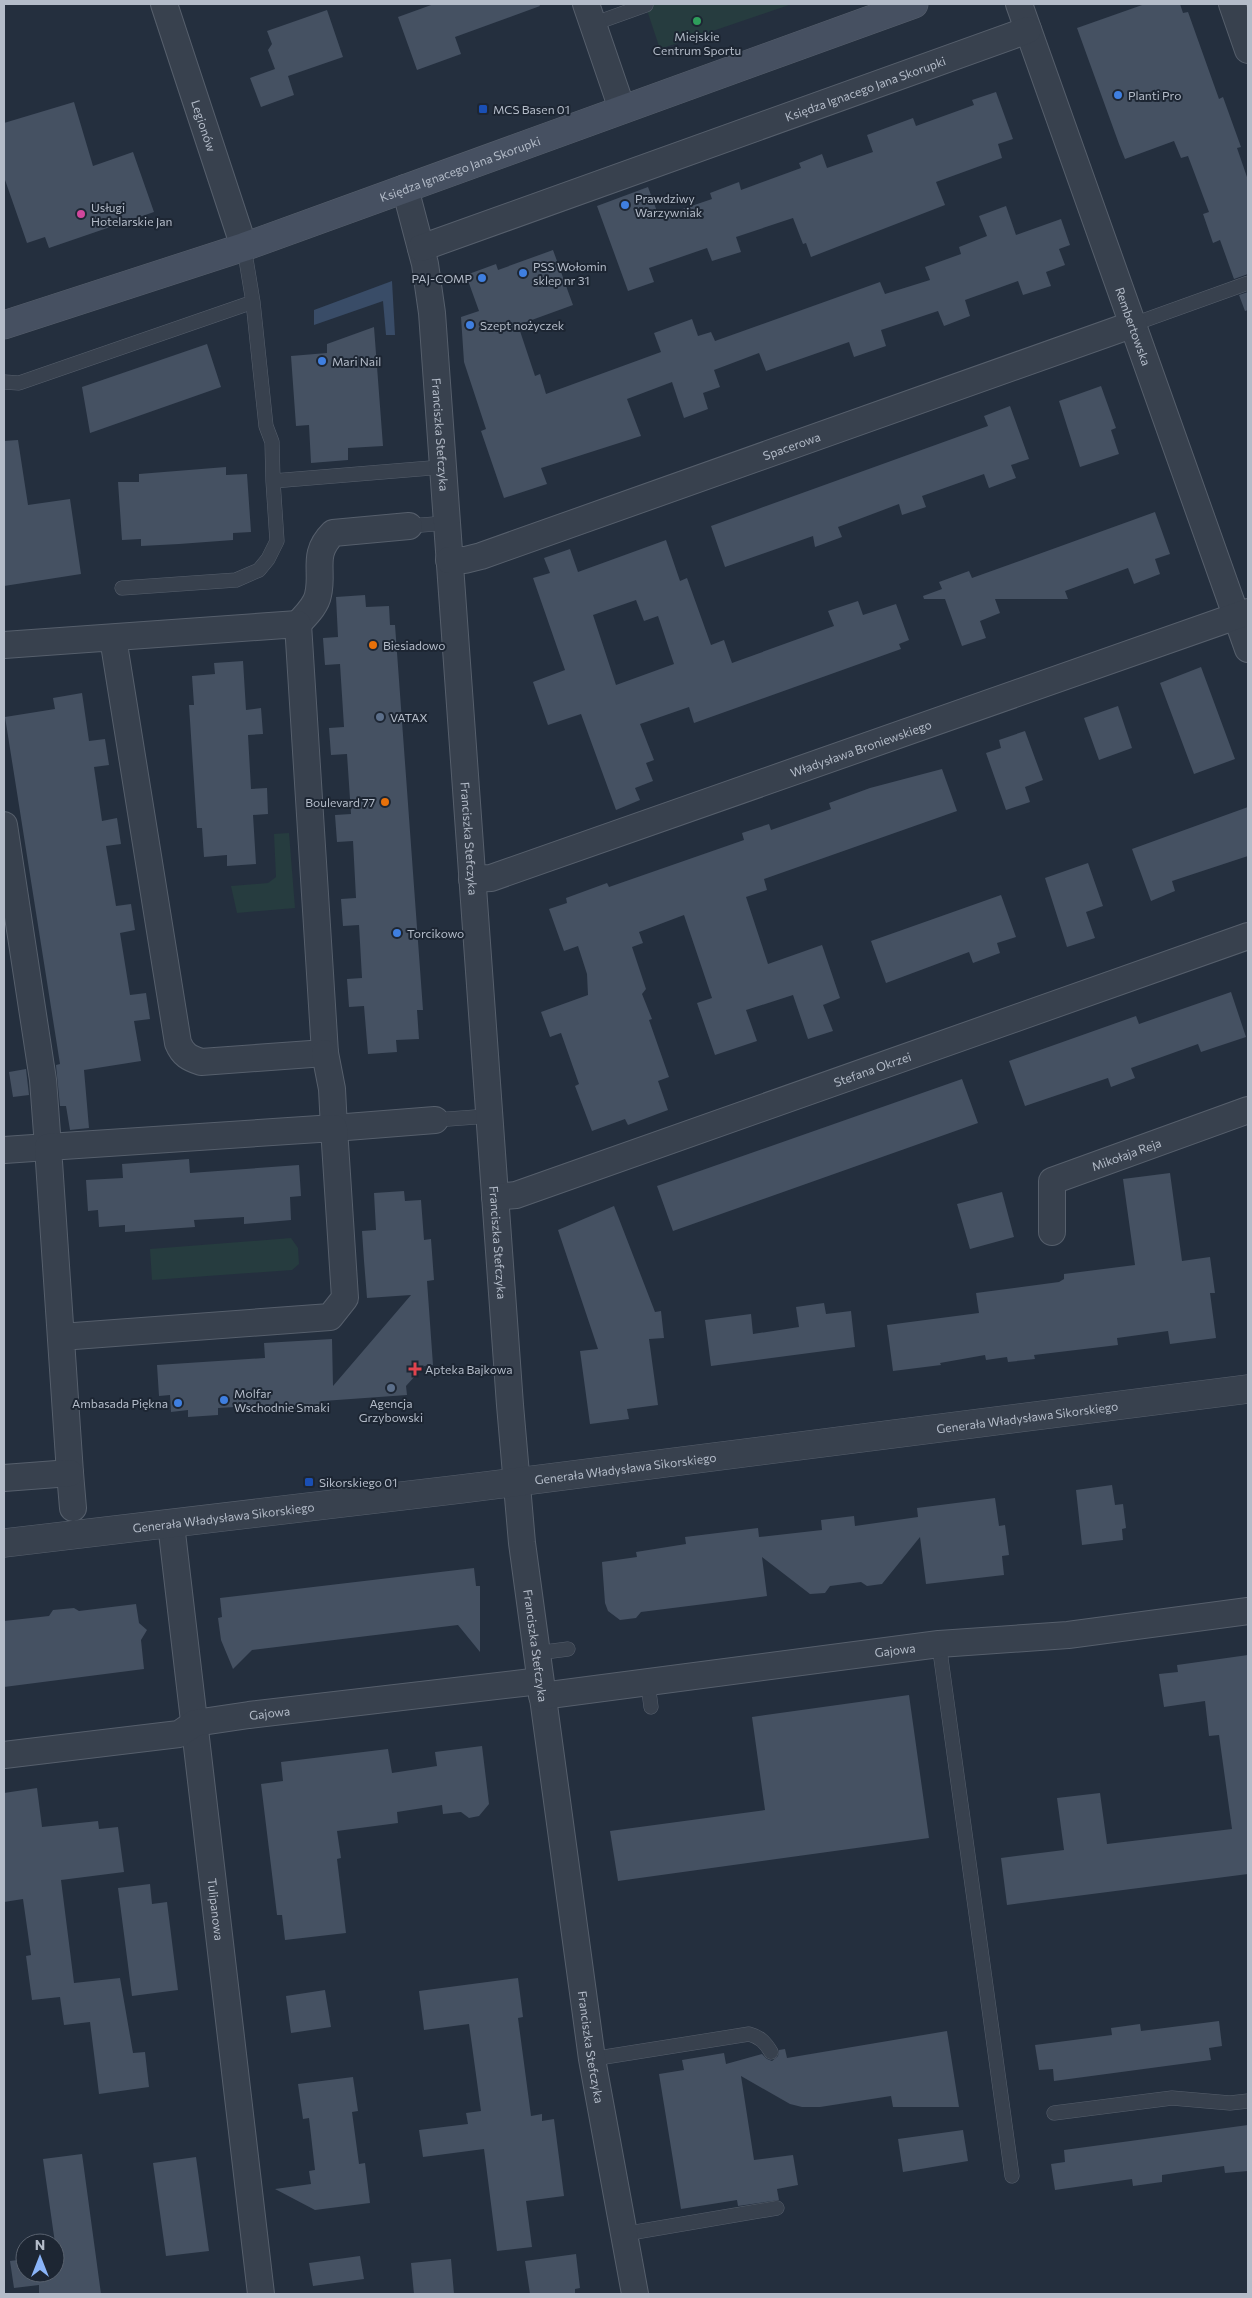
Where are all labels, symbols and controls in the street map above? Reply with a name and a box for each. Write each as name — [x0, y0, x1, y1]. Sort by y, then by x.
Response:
marker: Miejskie Centrum Sportu — [691, 15, 703, 27]
place label: Miejskie Centrum Sportu — [653, 29, 741, 57]
street label: Księdza Ignacego Jana Skorupki — [783, 53, 947, 124]
place label: Planti Pro — [1128, 88, 1181, 102]
marker: Planti Pro — [1112, 89, 1124, 101]
street label: Legionów — [189, 98, 219, 154]
place label: MCS Basen 01 — [493, 102, 570, 116]
marker: MCS Basen 01 — [477, 103, 489, 115]
street label: Księdza Ignacego Jana Skorupki — [378, 133, 542, 204]
place label: Prawdziwy Warzywniak — [635, 191, 703, 219]
marker: Prawdziwy Warzywniak — [619, 199, 631, 211]
place label: Usługi Hotelarskie Jan — [91, 200, 172, 229]
marker: Usługi Hotelarskie Jan — [75, 208, 87, 220]
place label: PSS Wołomin sklep nr 31 — [533, 259, 607, 287]
marker: PSS Wołomin sklep nr 31 — [517, 267, 529, 279]
place label: PAJ-COMP — [411, 271, 472, 286]
marker: PAJ-COMP — [476, 272, 488, 284]
street label: Rembertowska — [1113, 285, 1154, 367]
place label: Szept nożyczek — [480, 318, 565, 332]
marker: Szept nożyczek — [464, 319, 476, 331]
place label: Mari Nail — [332, 354, 381, 368]
marker: Mari Nail — [316, 355, 328, 367]
street label: Franciszka Stefczyka — [430, 377, 452, 492]
street label: Spacerowa — [761, 429, 822, 462]
place label: Biesiadowo — [383, 638, 445, 652]
marker: Biesiadowo — [367, 639, 379, 651]
place label: VATAX — [390, 710, 428, 724]
marker: VATAX — [374, 711, 386, 723]
street label: Władysława Broniewskiego — [788, 717, 933, 779]
street label: Franciszka Stefczyka — [459, 781, 481, 896]
place label: Boulevard 77 — [305, 795, 375, 809]
marker: Boulevard 77 — [379, 796, 391, 808]
place label: Torcikowo — [407, 926, 464, 940]
marker: Torcikowo — [391, 927, 403, 939]
street label: Stefana Okrzei — [832, 1049, 913, 1089]
street label: Mikołaja Reja — [1090, 1135, 1163, 1173]
street label: Franciszka Stefczyka — [487, 1185, 509, 1300]
place label: Apteka Bajkowa — [425, 1362, 513, 1376]
marker: Apteka Bajkowa — [409, 1363, 421, 1375]
marker: Agencja Grzybowski — [385, 1382, 397, 1394]
place label: Molfar Wschodnie Smaki — [234, 1386, 330, 1414]
marker: Molfar Wschodnie Smaki — [218, 1394, 230, 1406]
place label: Ambasada Piękna — [72, 1396, 168, 1410]
place label: Agencja Grzybowski — [359, 1396, 423, 1424]
marker: Ambasada Piękna — [172, 1397, 184, 1409]
street label: Generała Władysława Sikorskiego — [936, 1399, 1119, 1436]
street label: Generała Władysława Sikorskiego — [534, 1450, 717, 1487]
place label: Sikorskiego 01 — [319, 1475, 397, 1489]
marker: Sikorskiego 01 — [303, 1476, 315, 1488]
street label: Generała Władysława Sikorskiego — [132, 1499, 315, 1535]
street label: Franciszka Stefczyka — [521, 1588, 550, 1703]
street label: Gajowa — [874, 1640, 916, 1659]
street label: Gajowa — [248, 1703, 291, 1722]
street label: Tulipanowa — [205, 1877, 227, 1941]
street label: Franciszka Stefczyka — [576, 1990, 607, 2104]
north arrow — [15, 2233, 65, 2283]
text: N — [35, 2236, 45, 2253]

